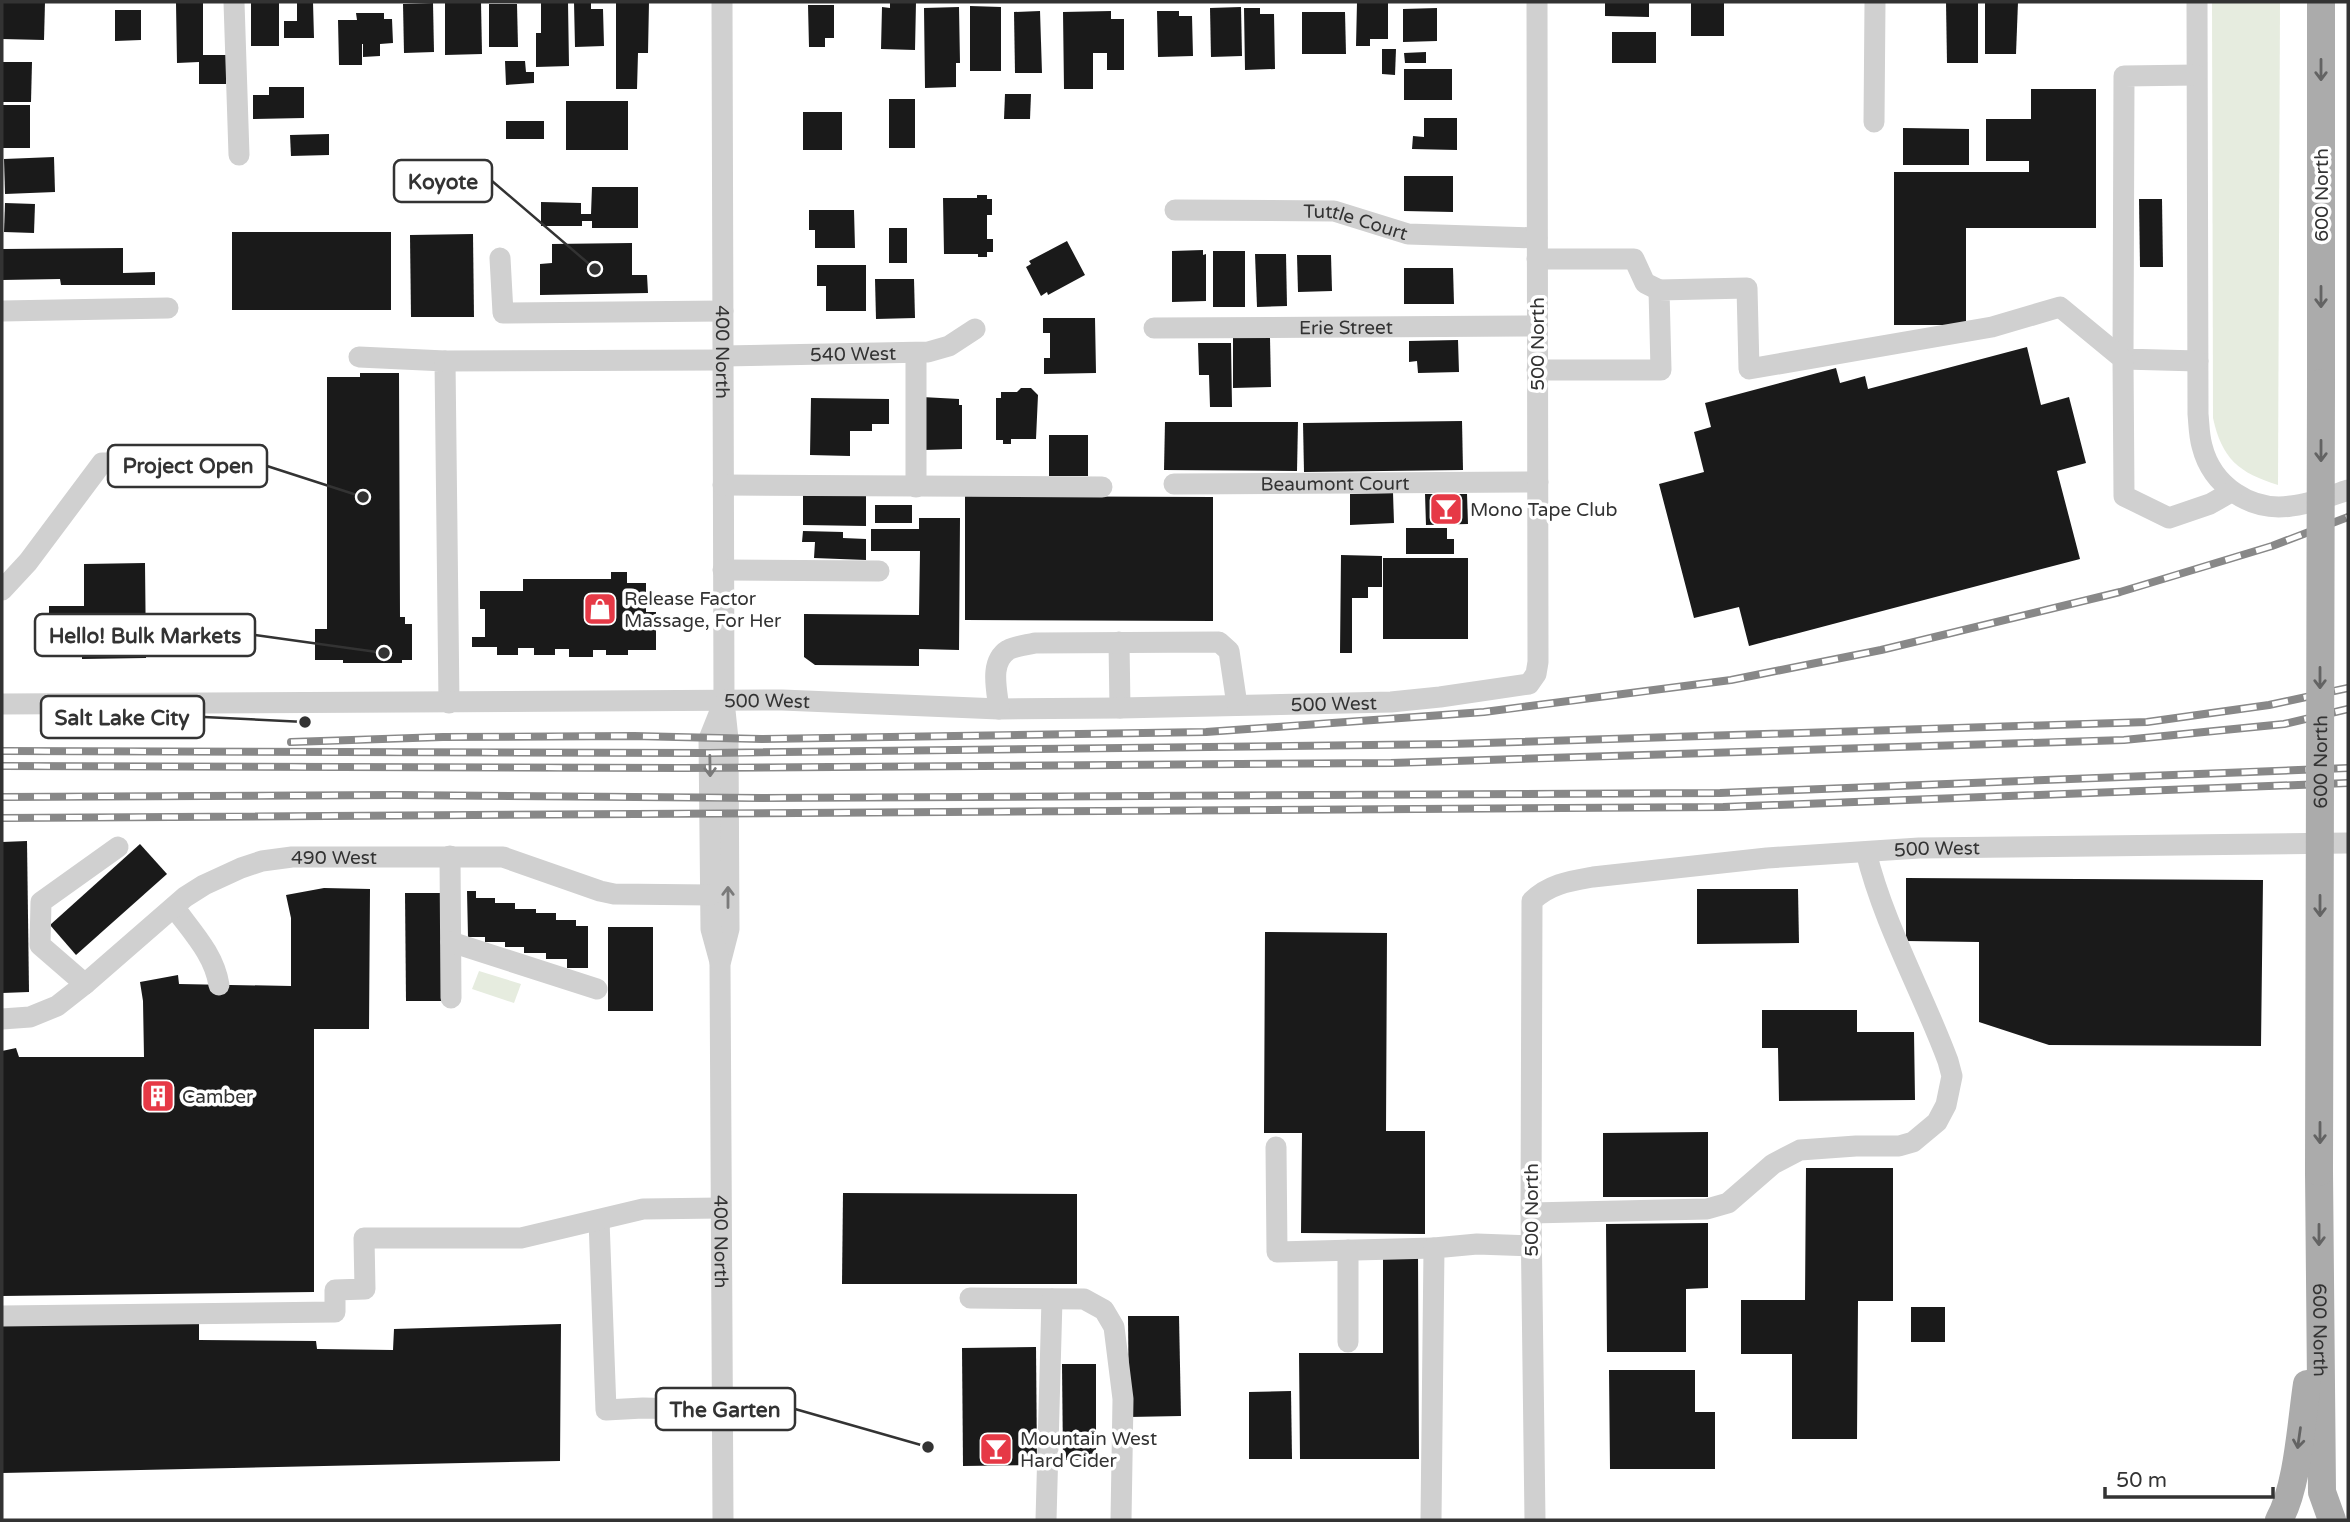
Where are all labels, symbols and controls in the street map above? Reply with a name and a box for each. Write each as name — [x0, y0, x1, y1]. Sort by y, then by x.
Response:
one-way arrow — [2314, 58, 2328, 81]
street label: 600 North — [2311, 148, 2333, 242]
callout: Koyote — [394, 160, 492, 202]
text: Koyote — [408, 170, 478, 195]
street label: Tuttle Court — [1303, 201, 1410, 245]
one-way arrow — [2314, 286, 2328, 309]
street label: 500 North — [1527, 297, 1549, 391]
street label: 400 North — [711, 305, 733, 399]
street label: Erie Street — [1299, 317, 1393, 339]
street label: 540 West — [810, 343, 896, 366]
one-way arrow — [2314, 439, 2328, 462]
callout: Project Open — [108, 445, 267, 487]
text: Project Open — [122, 454, 254, 479]
street label: Beaumont Court — [1260, 473, 1410, 496]
bar icon: Mono Tape Club — [1427, 490, 1465, 528]
place label: Mono Tape Club — [1470, 499, 1618, 521]
place label: Release Factor Massage, For Her — [624, 588, 782, 632]
shop icon: Release Factor Massage, For Her — [581, 590, 619, 628]
callout: Hello! Bulk Markets — [35, 614, 255, 656]
text: Hello! Bulk Markets — [49, 624, 241, 649]
one-way arrow — [2313, 667, 2327, 690]
street label: 500 West — [724, 690, 810, 713]
street label: 500 West — [1290, 692, 1377, 716]
callout: Salt Lake City — [41, 696, 204, 738]
text: Salt Lake City — [55, 706, 190, 731]
street label: 600 North — [2310, 715, 2332, 809]
one-way arrow — [703, 754, 716, 777]
street label: 500 West — [1893, 837, 1980, 862]
street label: 490 West — [291, 847, 377, 869]
one-way arrow — [722, 885, 735, 908]
one-way arrow — [2313, 894, 2327, 917]
building icon: Camber — [139, 1077, 177, 1115]
place label: Camber — [182, 1086, 254, 1108]
one-way arrow — [2313, 1122, 2327, 1145]
street label: 500 North — [1521, 1163, 1543, 1257]
street label: 400 North — [709, 1195, 732, 1288]
one-way arrow — [2312, 1223, 2326, 1246]
street label: 600 North — [2308, 1283, 2331, 1377]
callout: The Garten — [656, 1388, 795, 1430]
text: The Garten — [668, 1398, 781, 1423]
one-way arrow — [2293, 1426, 2306, 1449]
place label: Mountain West Hard Cider — [1020, 1428, 1157, 1472]
bar icon: Mountain West Hard Cider — [977, 1430, 1015, 1468]
scale bar — [2105, 1456, 2273, 1500]
text: 50 m — [2116, 1468, 2167, 1493]

